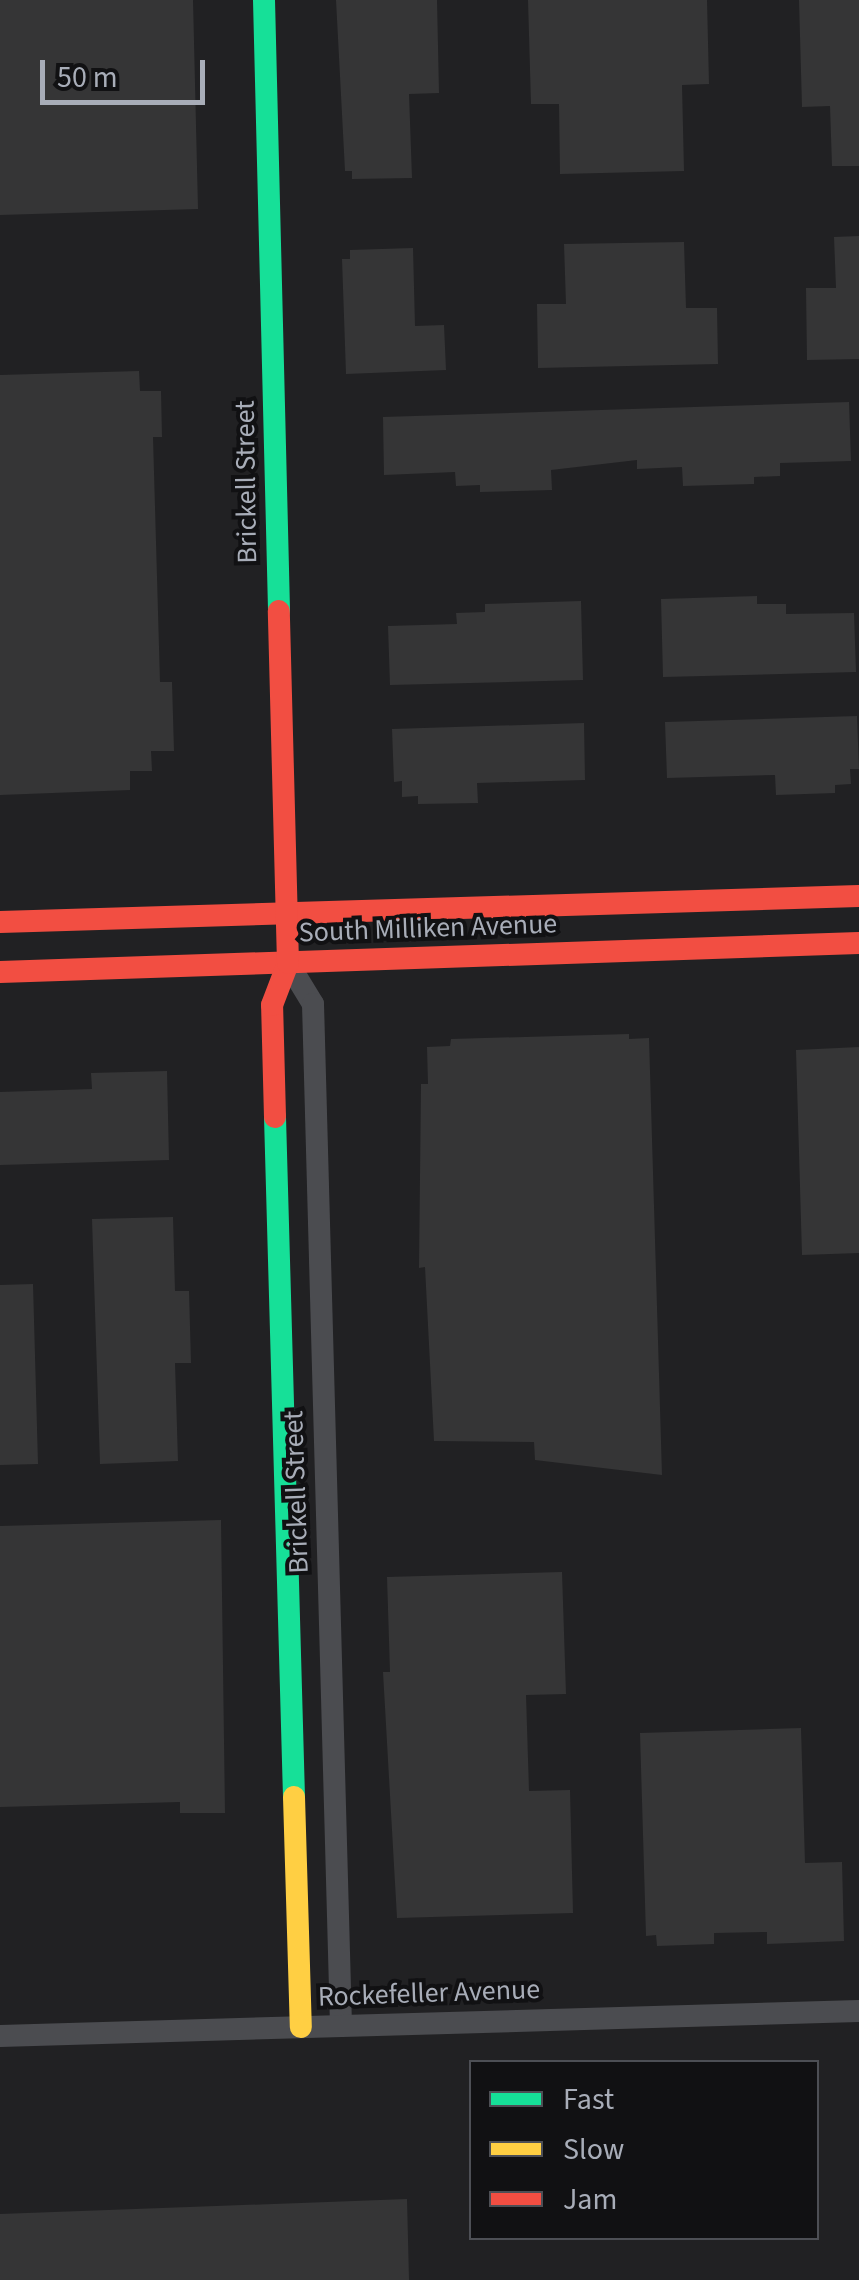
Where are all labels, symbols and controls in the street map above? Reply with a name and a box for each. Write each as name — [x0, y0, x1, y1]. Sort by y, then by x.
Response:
scale bar — [45, 40, 210, 102]
text: 50 m — [57, 56, 118, 99]
street label: Brickell Street — [228, 400, 264, 564]
street label: South Milliken Avenue — [298, 907, 558, 949]
street label: Brickell Street — [276, 1410, 316, 1574]
street label: Rockefeller Avenue — [317, 1972, 541, 2014]
legend — [469, 2060, 819, 2240]
text: Fast — [563, 2078, 614, 2121]
text: Slow — [563, 2128, 624, 2171]
text: Jam — [563, 2178, 617, 2221]

